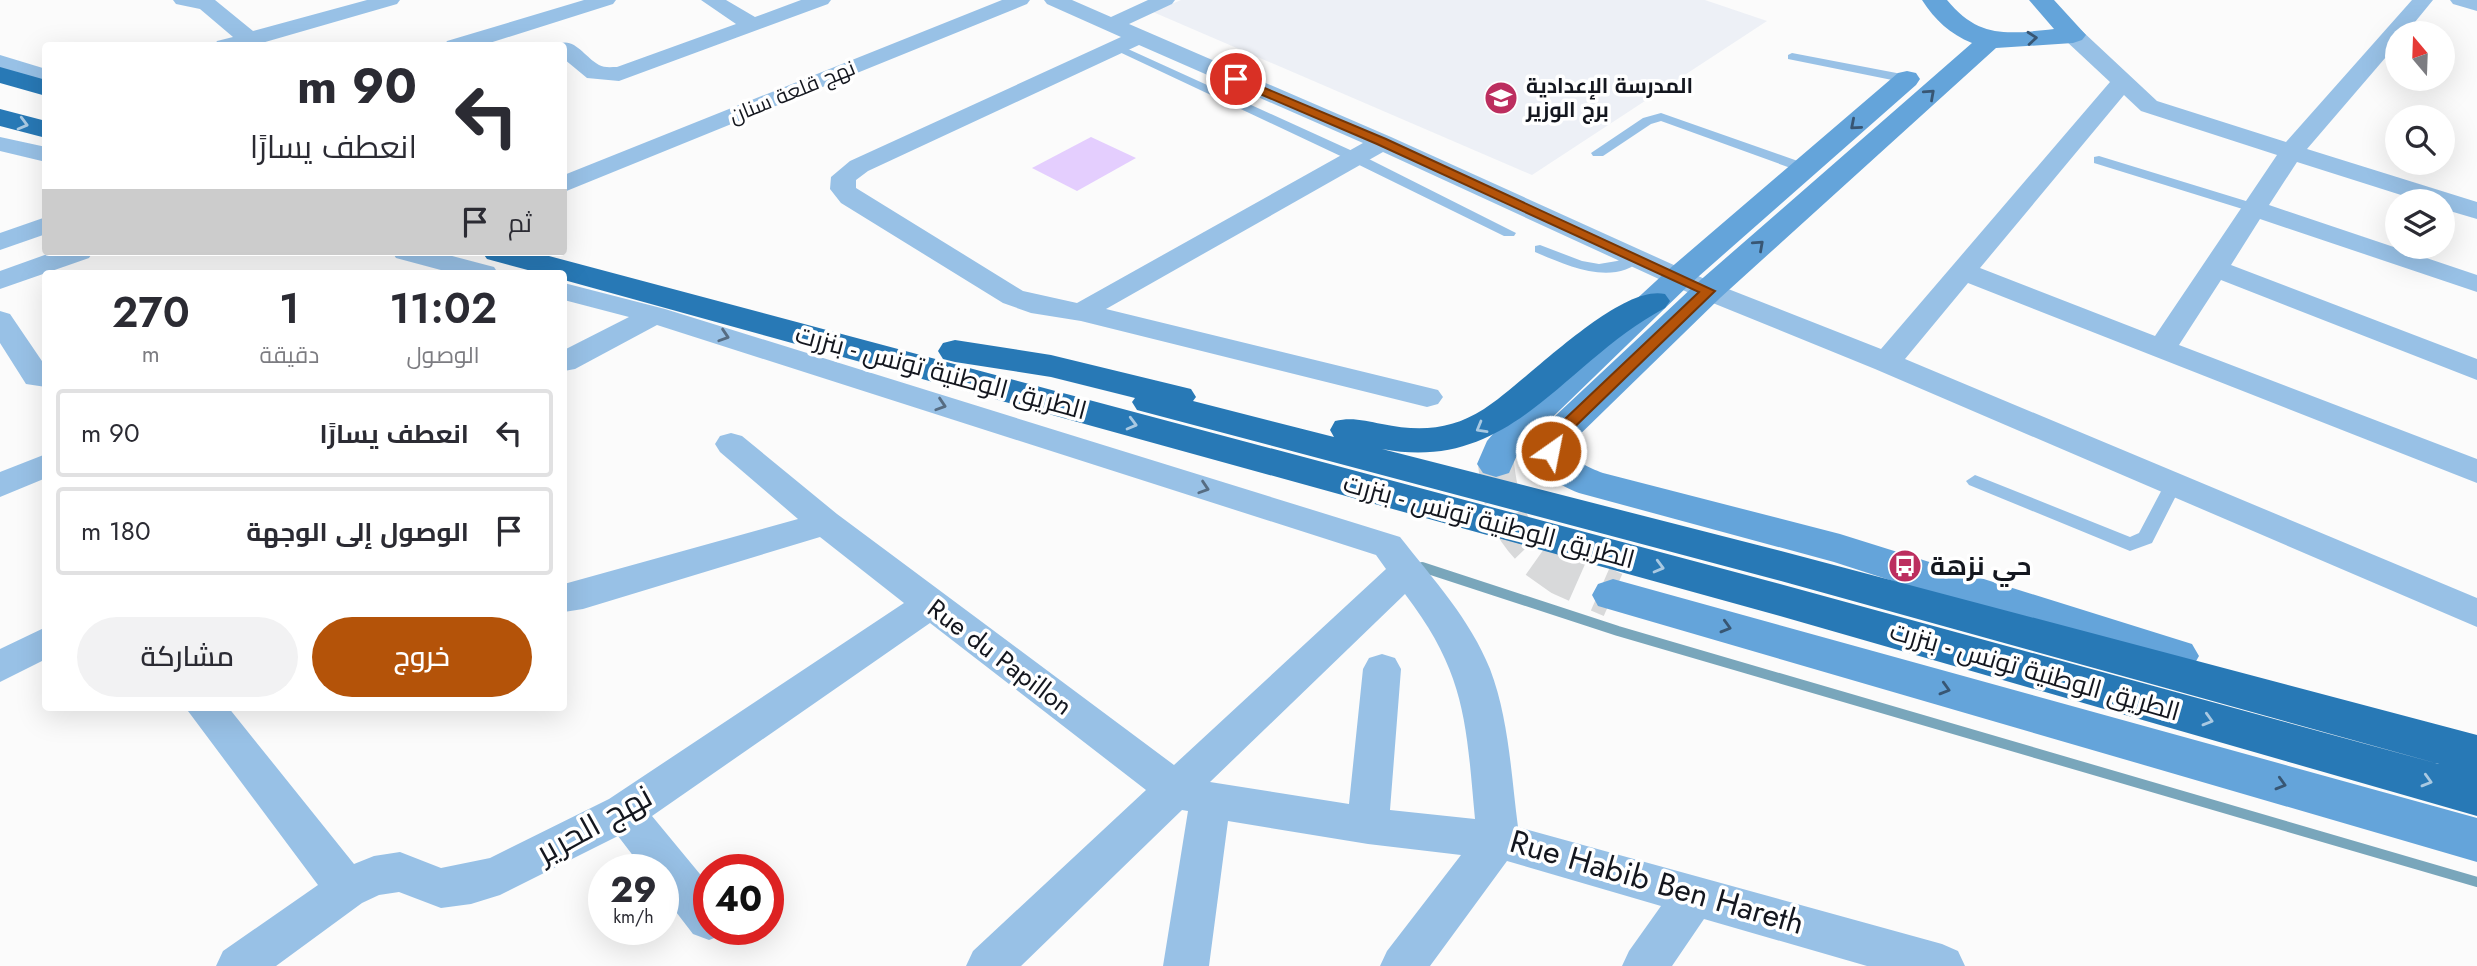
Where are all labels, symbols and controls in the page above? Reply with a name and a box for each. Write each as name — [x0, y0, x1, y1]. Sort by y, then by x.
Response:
north arrow — [2385, 21, 2455, 91]
map controls — [2385, 21, 2455, 259]
one-way arrow — [2027, 31, 2038, 46]
pin — [1206, 49, 1266, 109]
text: 90 m — [297, 51, 417, 121]
street label: نهج قلعة سنان — [724, 53, 860, 131]
icon: arrive — [1217, 60, 1255, 98]
icon: left — [441, 70, 532, 161]
place label: المدرسة الإعدادية برج الوزير — [1525, 71, 1693, 125]
school or university icon: المدرسة الإعدادية برج الوزير — [1482, 79, 1520, 117]
one-way arrow — [1921, 90, 1934, 103]
button: search — [2385, 105, 2455, 175]
one-way arrow — [17, 115, 29, 130]
one-way arrow — [1850, 117, 1863, 129]
text: انعطف يسارًا — [250, 124, 417, 170]
button: layers — [2385, 189, 2455, 259]
icon: arrive — [456, 203, 494, 241]
text: ثم — [508, 204, 532, 242]
one-way arrow — [1751, 241, 1764, 254]
text: 1 — [279, 278, 300, 339]
text: 11:02 — [389, 278, 497, 339]
text: 270 — [112, 282, 190, 343]
street label: الطريق الوطنية تونس - بنزرت — [791, 315, 1091, 429]
one-way arrow — [717, 328, 729, 343]
text: m — [142, 337, 160, 371]
text: دقيقة — [260, 338, 319, 372]
text: الوصول — [407, 338, 480, 372]
one-way arrow — [934, 397, 946, 411]
text: 90 m — [81, 414, 140, 452]
icon: left — [490, 414, 528, 452]
position arrow — [1514, 414, 1588, 488]
text: انعطف يسارًا — [319, 415, 469, 453]
one-way arrow — [1126, 416, 1138, 430]
one-way arrow — [1475, 420, 1488, 433]
street label: الطريق الوطنية تونس - بنزرت — [1339, 464, 1639, 578]
one-way arrow — [1198, 480, 1210, 494]
text: 180 m — [81, 512, 151, 550]
icon: arrive — [490, 512, 528, 550]
text: الوصول إلى الوجهة — [246, 513, 469, 551]
bus stop icon: حي نزهة — [1886, 547, 1924, 585]
place label: حي نزهة — [1930, 547, 2032, 587]
one-way arrow — [1653, 559, 1665, 573]
street label: Rue du Papillon — [919, 590, 1081, 724]
street label: الطريق الوطنية تونس - بنزرت — [1885, 611, 2185, 731]
button: مشاركة — [77, 617, 298, 697]
button: خروج — [312, 617, 532, 697]
one-way arrow — [1720, 618, 1732, 633]
one-way arrow — [1938, 680, 1950, 695]
one-way arrow — [2202, 712, 2214, 726]
street label: نهج الحرير — [526, 773, 660, 876]
one-way arrow — [2421, 773, 2433, 788]
one-way arrow — [2275, 776, 2287, 791]
street label: Rue Habib Ben Hareth — [1505, 818, 1809, 946]
speed limit sign: 40 — [693, 854, 784, 945]
text: 29 — [610, 865, 657, 915]
text: km/h — [613, 904, 654, 930]

